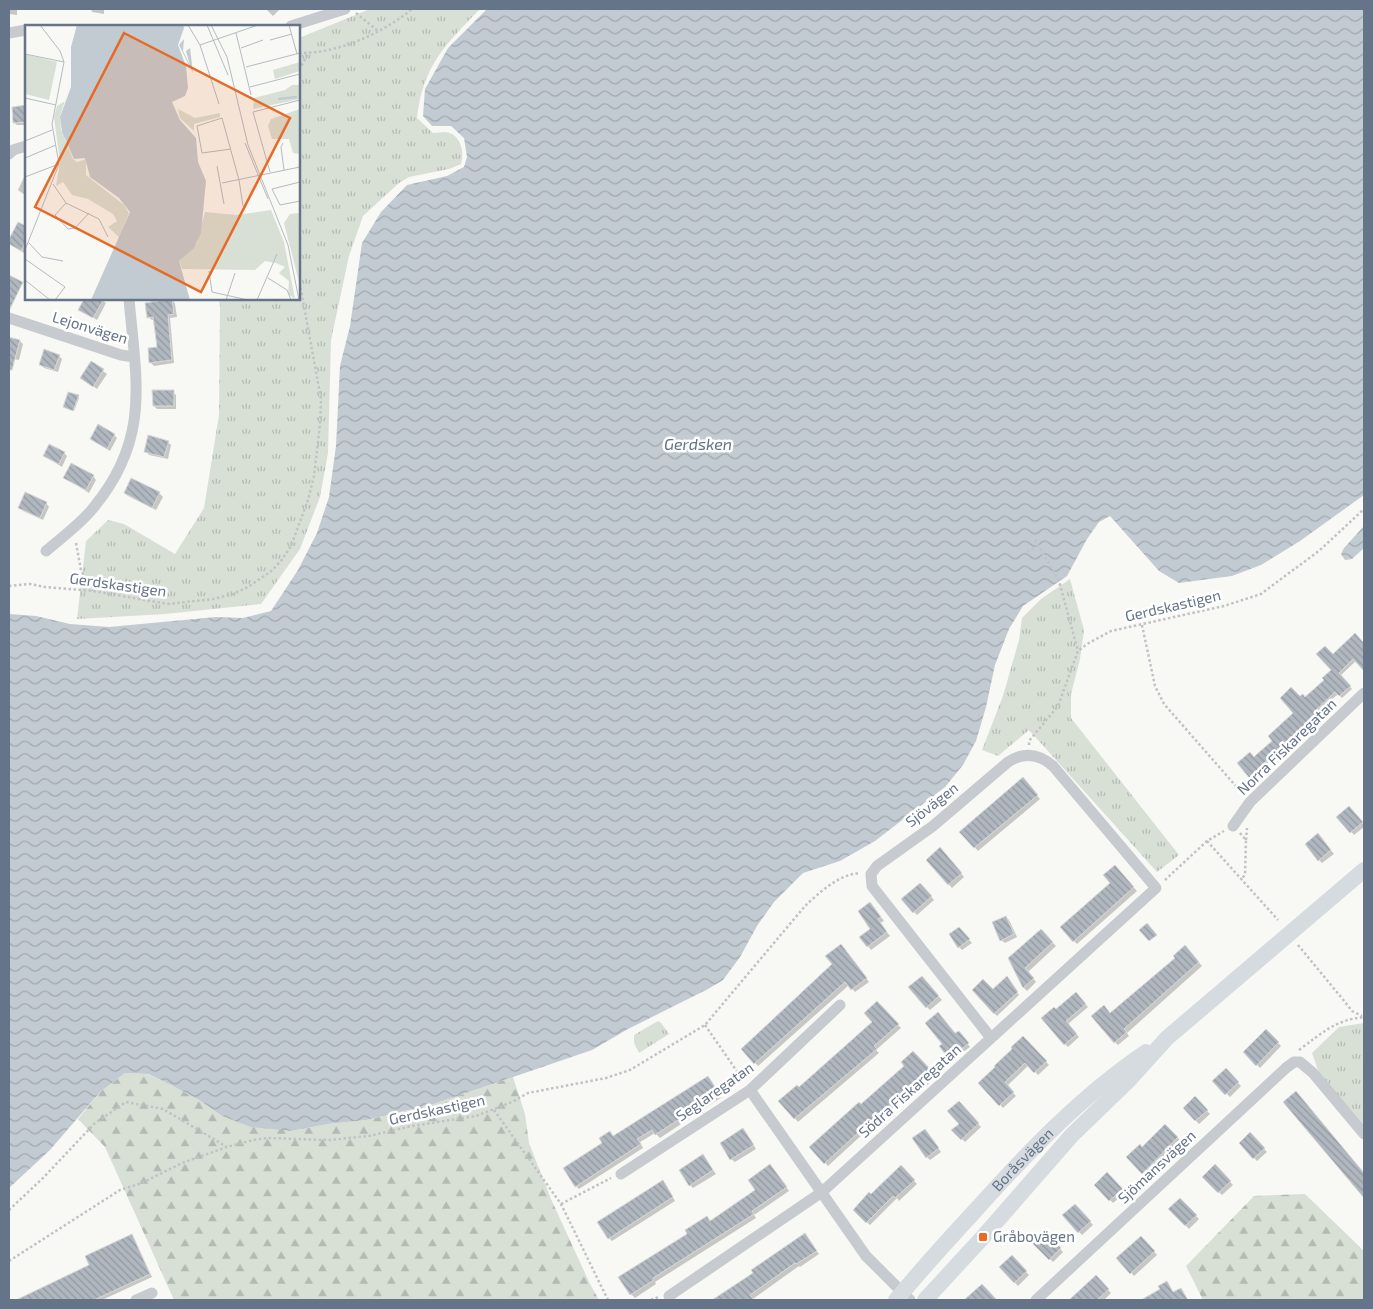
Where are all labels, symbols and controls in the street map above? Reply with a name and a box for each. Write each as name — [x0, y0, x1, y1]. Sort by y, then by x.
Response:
inset map — [25, 25, 300, 300]
street label: Lejonvägen — [50, 307, 130, 348]
water label: Gerdsken — [664, 434, 732, 453]
street label: Gerdskastigen — [69, 568, 168, 600]
street label: Gerdskastigen — [1123, 585, 1222, 625]
street label: Norra Fiskaregatan — [1233, 694, 1340, 798]
street label: Sjövägen — [901, 778, 962, 831]
street label: Södra Fiskaregatan — [854, 1040, 964, 1141]
street label: Seglaregatan — [672, 1058, 757, 1125]
street label: Gerdskastigen — [387, 1090, 486, 1128]
street label: Boråsvägen — [987, 1124, 1057, 1195]
street label: Sjömansvägen — [1114, 1126, 1200, 1208]
place label: Gråbovägen — [993, 1227, 1075, 1245]
marker: Gråbovägen — [977, 1231, 989, 1243]

